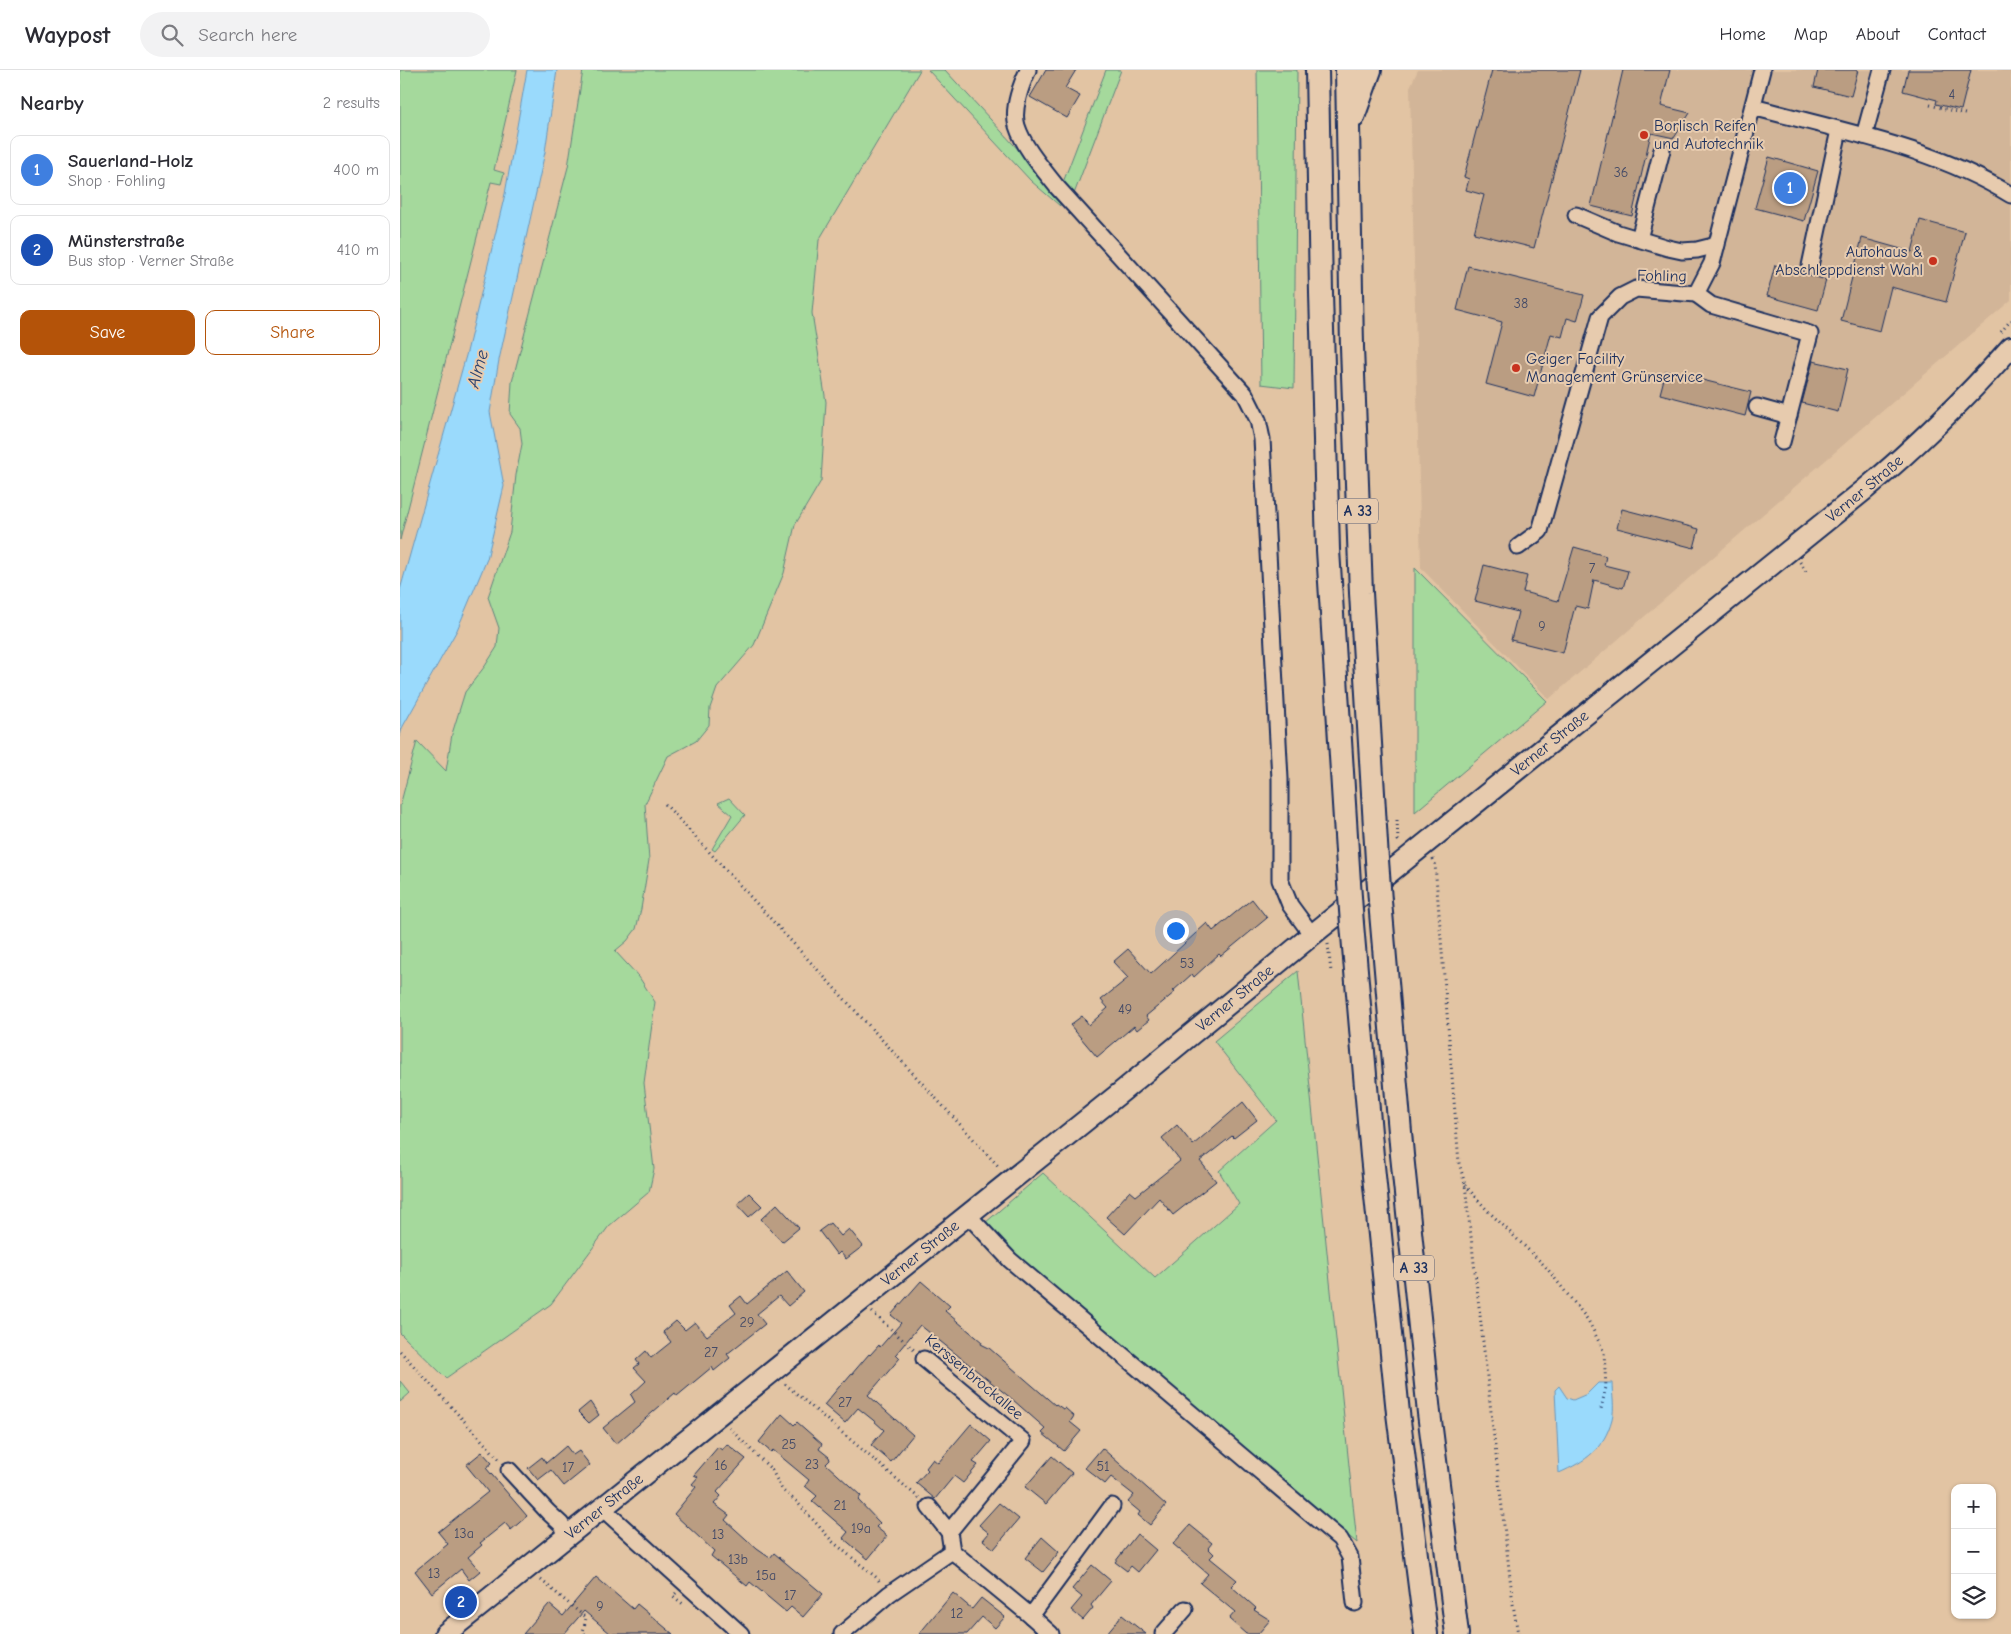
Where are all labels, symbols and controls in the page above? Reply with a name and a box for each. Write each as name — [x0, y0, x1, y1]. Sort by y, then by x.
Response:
search box — [140, 12, 490, 57]
text: Waypost — [25, 21, 110, 49]
icon: search — [158, 21, 186, 49]
text: Search here — [198, 24, 297, 46]
text: Home — [1719, 24, 1766, 45]
text: Map — [1794, 24, 1828, 45]
text: About — [1856, 24, 1900, 45]
text: Contact — [1928, 24, 1986, 45]
house number: 4 — [1949, 86, 1956, 103]
text: Nearby — [20, 91, 84, 115]
text: 2 results — [323, 94, 380, 112]
place label: Borlisch Reifen und Autotechnik — [1654, 117, 1764, 153]
marker: Borlisch Reifen und Autotechnik — [1638, 129, 1650, 141]
text: Sauerland-Holz — [68, 150, 193, 172]
text: 1 — [34, 161, 40, 179]
text: 400 m — [333, 161, 379, 179]
house number: 36 — [1614, 164, 1628, 181]
pin: 1 — [1774, 169, 1806, 207]
text: Shop · Fohling — [68, 172, 166, 190]
text: Münsterstraße — [68, 230, 185, 252]
text: 2 — [33, 241, 41, 259]
text: 410 m — [337, 241, 379, 259]
place label: Autohaus & Abschleppdienst Wahl — [1775, 243, 1923, 279]
text: Bus stop · Verner Straße — [68, 252, 234, 270]
marker: Autohaus & Abschleppdienst Wahl — [1927, 255, 1939, 267]
street label: Fohling — [1637, 267, 1687, 285]
house number: 38 — [1514, 295, 1528, 312]
button: Save — [20, 310, 195, 355]
button: Share — [205, 310, 380, 355]
water label: Alme — [463, 348, 493, 391]
place label: Geiger Facility Management Grünservice — [1526, 350, 1703, 386]
marker: Geiger Facility Management Grünservice — [1510, 362, 1522, 374]
street label: Verner Straße — [1823, 452, 1907, 526]
road number: A 33 — [1338, 498, 1378, 524]
house number: 7 — [1589, 560, 1596, 577]
house number: 9 — [1538, 618, 1546, 635]
street label: Verner Straße — [1507, 707, 1592, 780]
your location — [1163, 918, 1189, 944]
house number: 53 — [1180, 955, 1194, 972]
street label: Verner Straße — [1193, 961, 1277, 1035]
house number: 49 — [1118, 1001, 1132, 1018]
street label: Verner Straße — [878, 1216, 963, 1290]
road number: A 33 — [1394, 1256, 1434, 1280]
house number: 29 — [740, 1314, 754, 1331]
street label: Kerssenbrockallee — [921, 1331, 1027, 1423]
house number: 27 — [704, 1344, 718, 1361]
house number: 27 — [838, 1394, 852, 1411]
house number: 25 — [782, 1436, 796, 1453]
house number: 23 — [805, 1456, 819, 1473]
house number: 16 — [714, 1457, 728, 1474]
house number: 51 — [1096, 1458, 1110, 1475]
house number: 17 — [562, 1459, 574, 1476]
street label: Verner Straße — [562, 1470, 647, 1543]
map controls — [1951, 1484, 1996, 1619]
button: + — [1951, 1484, 1996, 1529]
house number: 21 — [834, 1497, 846, 1514]
house number: 19a — [851, 1520, 871, 1537]
house number: 13a — [454, 1525, 474, 1542]
house number: 13 — [712, 1526, 724, 1543]
button: − — [1951, 1529, 1996, 1574]
house number: 13b — [728, 1551, 748, 1568]
house number: 13 — [428, 1565, 440, 1582]
house number: 15a — [756, 1567, 776, 1584]
button: layers — [1951, 1574, 1996, 1619]
pin: 2 — [445, 1583, 477, 1621]
house number: 17 — [784, 1587, 796, 1604]
house number: 9 — [596, 1598, 604, 1615]
house number: 12 — [951, 1605, 963, 1622]

